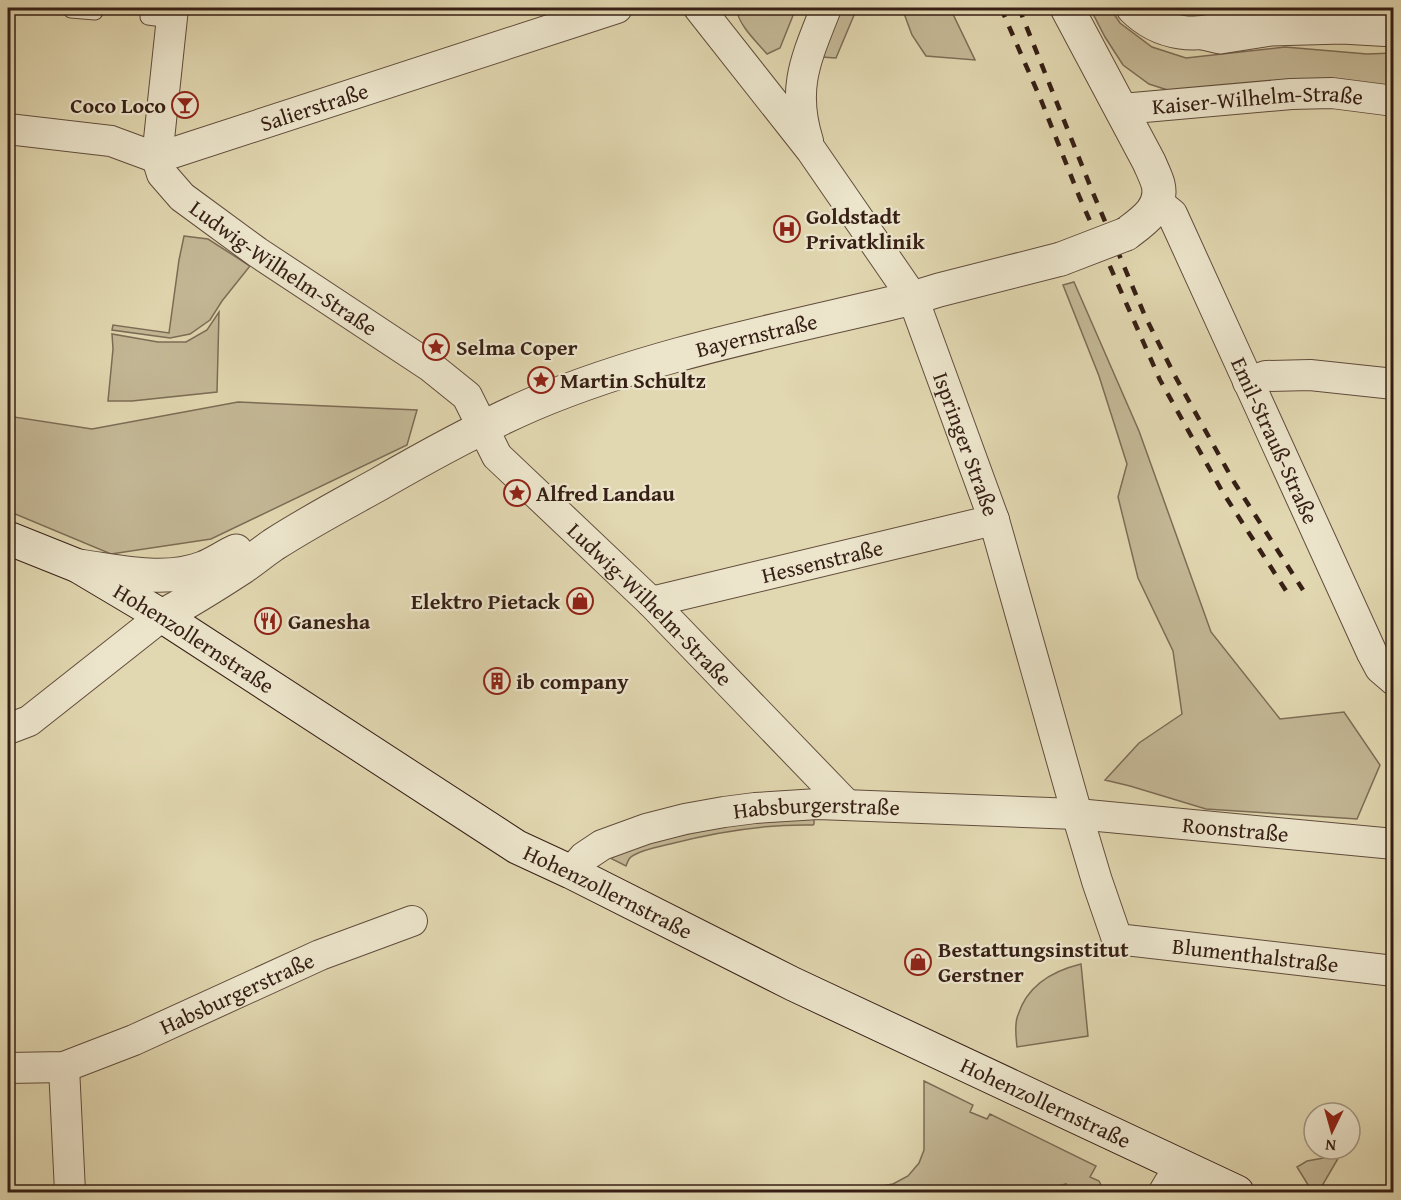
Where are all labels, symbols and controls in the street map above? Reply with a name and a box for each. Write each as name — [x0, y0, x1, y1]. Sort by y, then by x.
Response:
street label: Salierstraße — [256, 74, 372, 139]
street label: Kaiser-Wilhelm-Straße — [1151, 77, 1365, 122]
place label: Coco Loco — [70, 89, 166, 121]
bar icon: Coco Loco — [170, 90, 200, 120]
street label: Ludwig-Wilhelm-Straße — [183, 192, 384, 343]
place label: Goldstadt Privatklinik — [806, 200, 925, 257]
hospital icon: Goldstadt Privatklinik — [772, 214, 802, 244]
street label: Bayernstraße — [692, 305, 820, 365]
place label: Selma Coper — [456, 331, 578, 363]
place icon: Selma Coper — [421, 332, 451, 362]
street label: Emil-Strauß-Straße — [1223, 352, 1327, 529]
place label: Martin Schultz — [560, 364, 706, 396]
place icon: Martin Schultz — [526, 365, 556, 395]
street label: Ispringer Straße — [925, 367, 1007, 521]
place label: Alfred Landau — [536, 477, 675, 509]
place icon: Alfred Landau — [502, 478, 532, 508]
street label: Ludwig-Wilhelm-Straße — [560, 515, 740, 693]
street label: Hessenstraße — [758, 531, 886, 591]
street label: Hohenzollernstraße — [108, 575, 281, 701]
place label: Elektro Pietack — [411, 585, 560, 617]
shop icon: Elektro Pietack — [565, 586, 595, 616]
place label: Ganesha — [288, 605, 371, 637]
restaurant icon: Ganesha — [253, 606, 283, 636]
place label: ib company — [516, 665, 629, 697]
building icon: ib company — [482, 666, 512, 696]
street label: Habsburgerstraße — [731, 788, 900, 827]
street label: Roonstraße — [1181, 808, 1290, 850]
street label: Hohenzollernstraße — [518, 836, 698, 947]
street label: Blumenthalstraße — [1171, 930, 1340, 980]
place label: Bestattungsinstitut Gerstner — [938, 933, 1129, 990]
street label: Habsburgerstraße — [154, 944, 319, 1042]
shop icon: Bestattungsinstitut Gerstner — [903, 947, 933, 977]
street label: Hohenzollernstraße — [955, 1049, 1136, 1156]
north arrow — [1302, 1101, 1362, 1161]
text: N — [1324, 1133, 1337, 1158]

